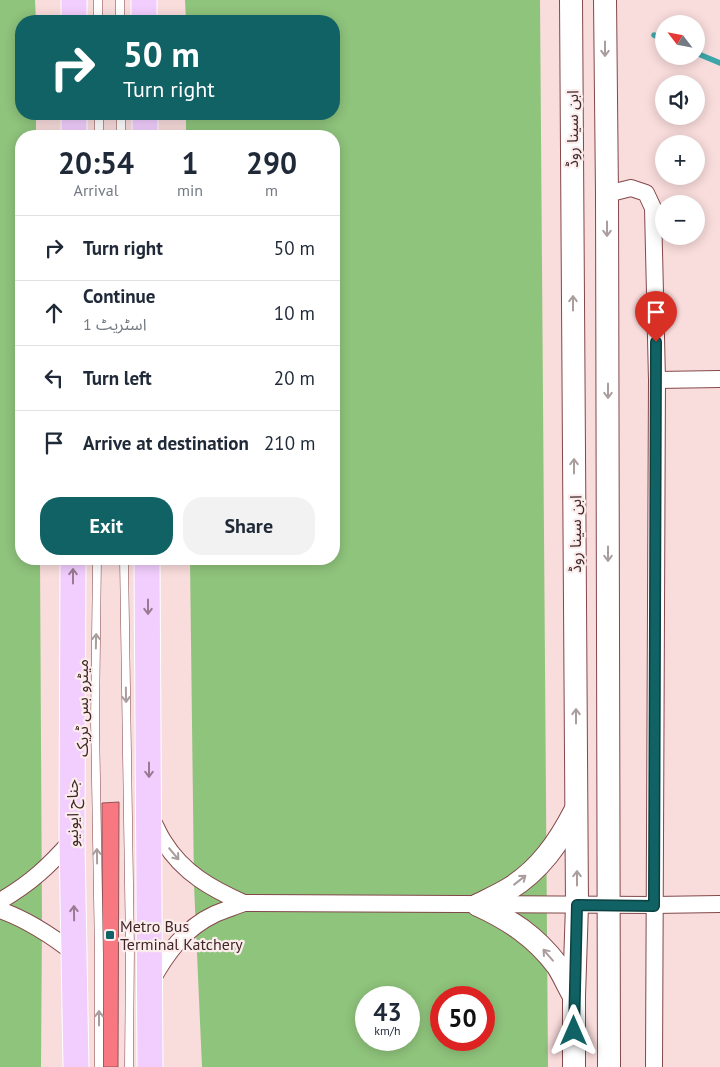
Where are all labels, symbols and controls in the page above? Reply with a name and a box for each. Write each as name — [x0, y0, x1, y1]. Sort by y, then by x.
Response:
north arrow — [655, 15, 705, 65]
map controls — [655, 15, 705, 245]
text: 50 m — [123, 31, 200, 77]
icon: right — [40, 35, 105, 100]
one-way arrow — [600, 40, 610, 56]
text: Turn right — [123, 75, 215, 103]
button: sound — [655, 75, 705, 125]
street label: ابن سینا روڈ — [562, 90, 582, 168]
button: + — [655, 135, 705, 185]
text: 20:54 — [58, 143, 134, 182]
text: 1 — [182, 143, 199, 182]
text: 290 — [246, 143, 297, 182]
text: Arrival — [74, 180, 118, 200]
text: min — [177, 180, 203, 200]
text: m — [265, 180, 278, 200]
button: − — [655, 195, 705, 245]
one-way arrow — [602, 220, 612, 236]
icon: right — [40, 234, 68, 262]
text: Turn right — [83, 236, 163, 260]
text: 50 m — [274, 236, 315, 260]
text: Continue — [83, 284, 155, 308]
pin — [635, 291, 677, 342]
one-way arrow — [568, 296, 578, 312]
icon: arrive — [642, 298, 670, 326]
icon: ahead — [40, 299, 68, 327]
text: 10 m — [274, 301, 315, 325]
text: اسٹریٹ 1 — [83, 314, 146, 334]
icon: left — [40, 364, 68, 392]
text: Turn left — [83, 366, 152, 390]
text: 20 m — [274, 366, 315, 390]
one-way arrow — [603, 382, 613, 399]
icon: arrive — [40, 429, 68, 457]
text: Arrive at destination — [83, 431, 249, 455]
text: 210 m — [264, 431, 316, 455]
one-way arrow — [569, 458, 579, 474]
street label: ابن سینا روڈ — [565, 495, 585, 573]
button: Exit — [40, 497, 173, 555]
button: Share — [183, 497, 315, 555]
one-way arrow — [603, 545, 613, 561]
one-way arrow — [68, 568, 78, 584]
one-way arrow — [143, 599, 153, 615]
one-way arrow — [91, 633, 101, 650]
street label: میٹرو بس ٹریک — [72, 659, 92, 757]
one-way arrow — [121, 686, 131, 703]
one-way arrow — [571, 708, 581, 724]
one-way arrow — [144, 762, 154, 778]
street label: جناح ایونیو — [62, 779, 85, 847]
one-way arrow — [92, 848, 102, 864]
one-way arrow — [168, 848, 179, 861]
one-way arrow — [572, 871, 582, 887]
one-way arrow — [513, 875, 526, 886]
one-way arrow — [69, 906, 78, 922]
place label: Metro Bus Terminal Katchery — [120, 916, 243, 954]
marker: Metro Bus Terminal Katchery — [104, 929, 116, 941]
one-way arrow — [542, 948, 553, 961]
speed limit sign: 50 — [430, 986, 495, 1051]
text: 43 — [373, 996, 402, 1028]
position arrow — [547, 1004, 599, 1056]
one-way arrow — [94, 1011, 104, 1027]
text: km/h — [374, 1023, 401, 1038]

